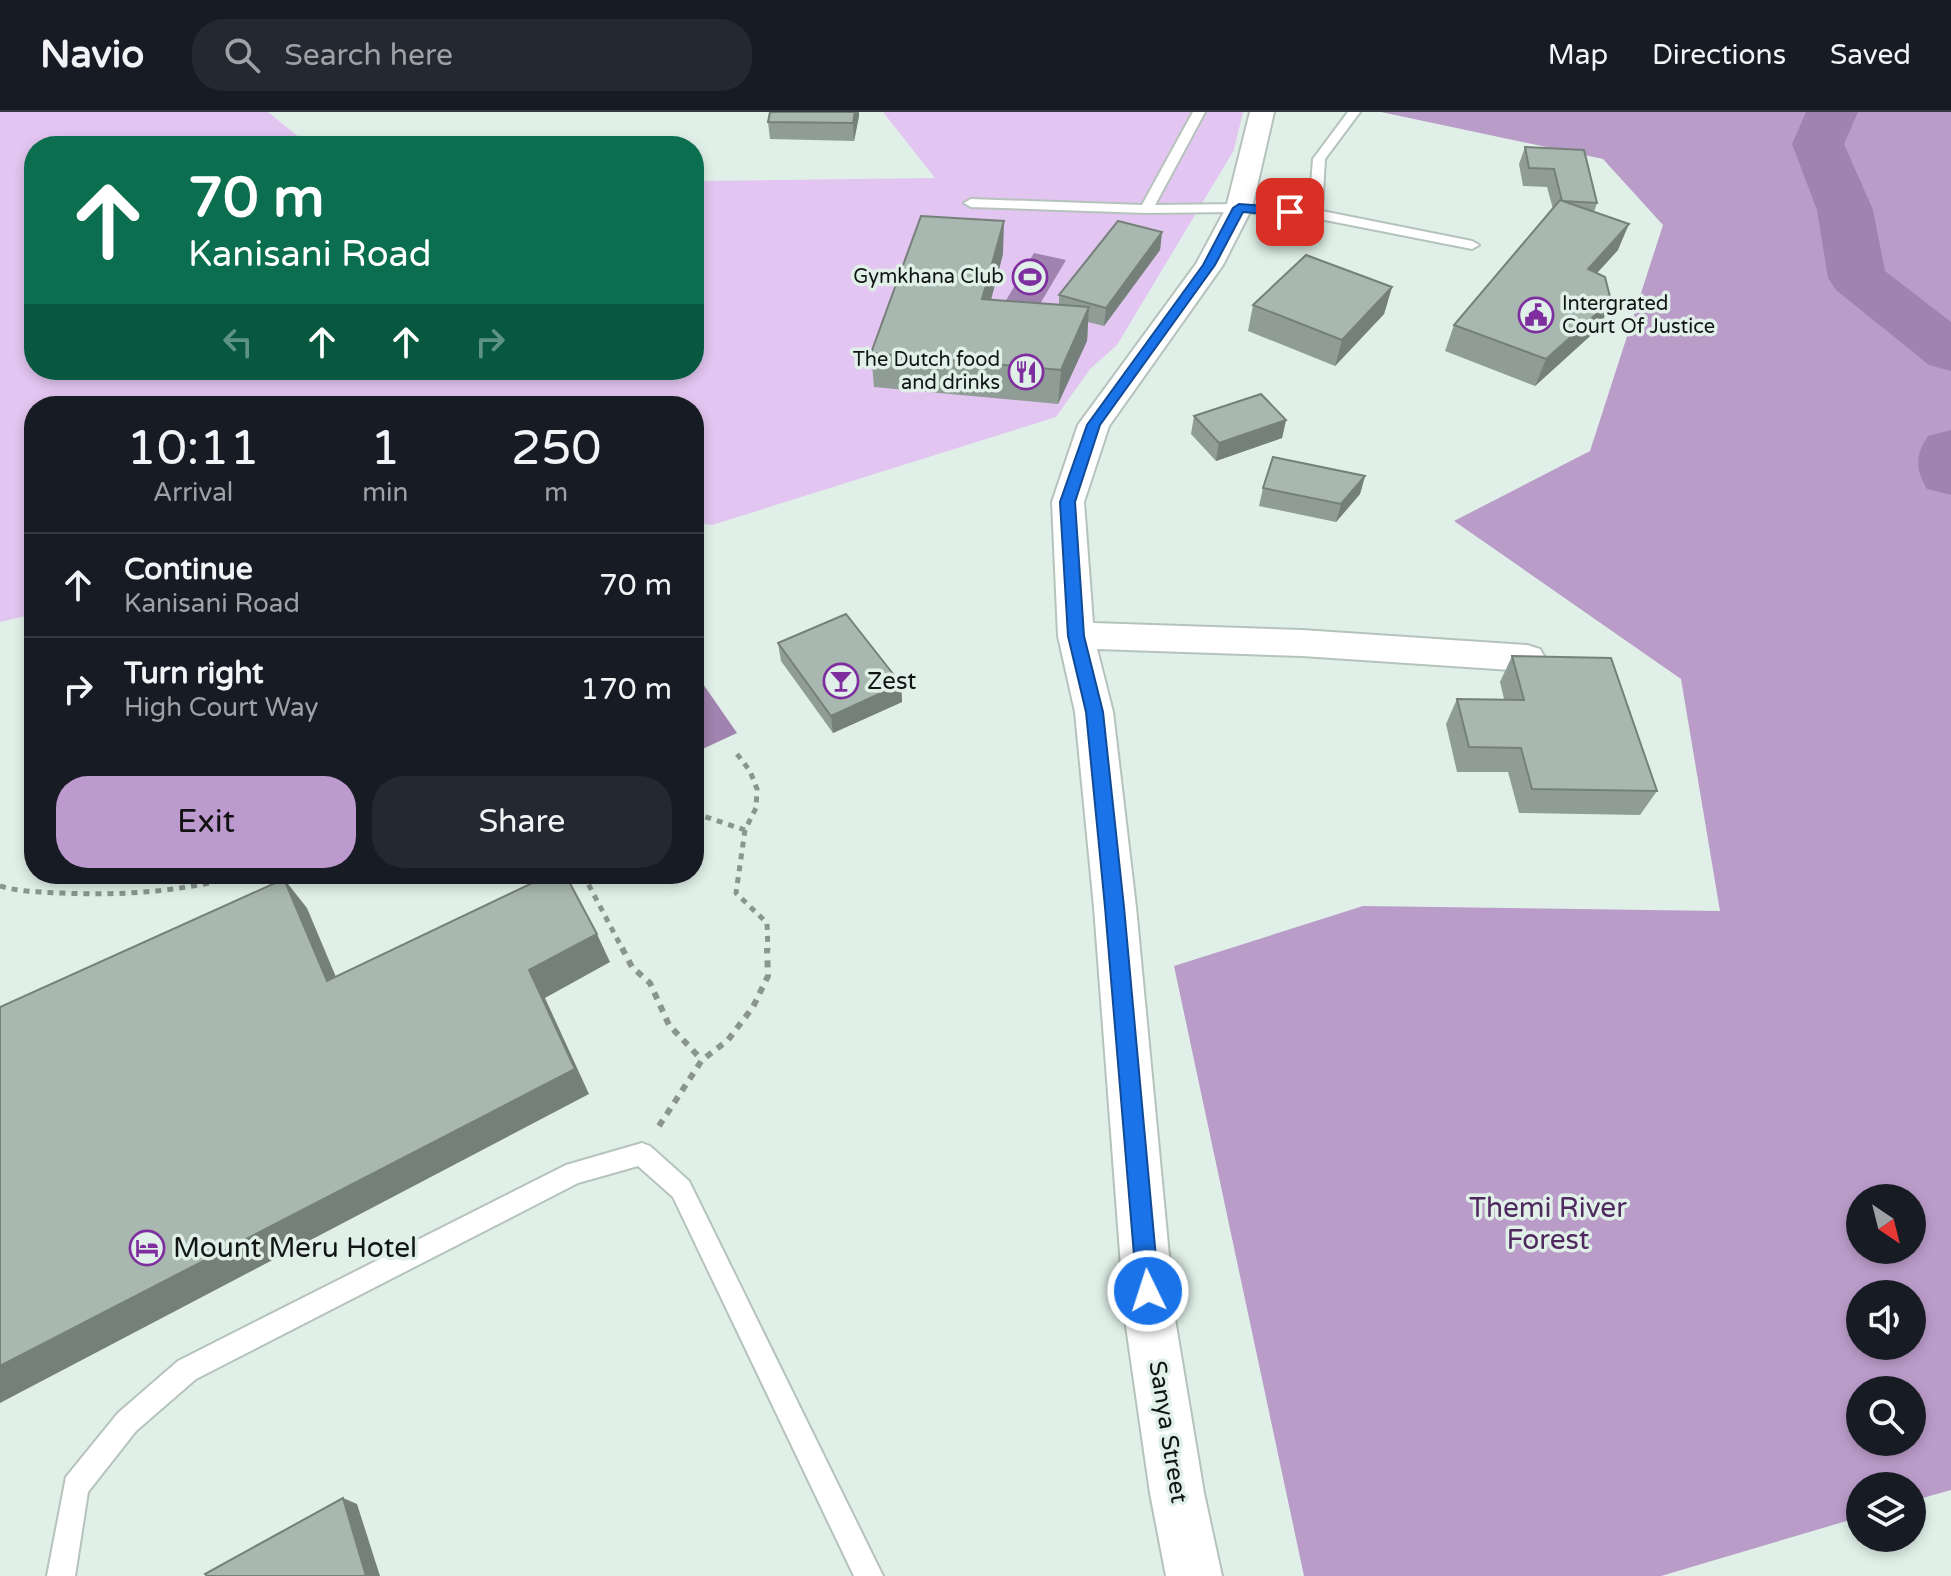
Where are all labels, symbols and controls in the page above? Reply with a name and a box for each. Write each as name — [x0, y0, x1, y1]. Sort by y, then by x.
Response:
search box — [192, 19, 752, 91]
text: Navio — [40, 32, 144, 78]
icon: search — [220, 33, 264, 77]
text: Search here — [284, 37, 453, 74]
text: Map — [1548, 38, 1608, 72]
text: Directions — [1652, 38, 1786, 72]
text: Saved — [1830, 38, 1911, 72]
text: 70 m — [188, 165, 324, 232]
icon: ahead — [56, 168, 160, 272]
pin — [1256, 178, 1324, 246]
icon: arrive — [1268, 190, 1312, 234]
text: Kanisani Road — [188, 233, 431, 276]
sports icon: Gymkhana Club — [1011, 258, 1049, 296]
place label: Gymkhana Club — [853, 265, 1004, 289]
place label: Intergrated Court Of Justice — [1562, 292, 1715, 339]
public building icon: Intergrated Court Of Justice — [1517, 296, 1555, 334]
icon: left — [216, 320, 260, 364]
icon: ahead — [300, 320, 344, 364]
icon: ahead — [384, 320, 428, 364]
icon: right — [468, 320, 512, 364]
place label: The Dutch food and drinks — [853, 348, 1000, 395]
restaurant icon: The Dutch food and drinks — [1007, 353, 1045, 391]
text: 10:11 — [127, 420, 260, 478]
text: 1 — [370, 420, 400, 478]
text: 250 — [511, 420, 601, 478]
text: Arrival — [153, 477, 233, 508]
text: min — [362, 477, 408, 508]
text: m — [544, 477, 568, 508]
text: Continue — [124, 551, 253, 588]
icon: ahead — [56, 563, 100, 607]
text: 70 m — [599, 567, 672, 604]
text: Kanisani Road — [124, 588, 300, 619]
text: Turn right — [124, 655, 264, 692]
bar icon: Zest — [822, 662, 860, 700]
icon: right — [56, 667, 100, 711]
place label: Zest — [867, 667, 917, 696]
text: 170 m — [580, 671, 672, 708]
text: High Court Way — [124, 692, 318, 723]
button: Exit — [56, 776, 356, 868]
button: Share — [372, 776, 672, 868]
north arrow — [1846, 1184, 1926, 1264]
map controls — [1846, 1184, 1926, 1552]
park label: Themi River Forest — [1469, 1191, 1627, 1257]
hotel icon: Mount Meru Hotel — [128, 1229, 166, 1267]
place label: Mount Meru Hotel — [173, 1231, 417, 1265]
position arrow — [1106, 1249, 1190, 1333]
button: sound — [1846, 1280, 1926, 1360]
street label: Sanya Street — [1142, 1359, 1194, 1505]
button: search — [1846, 1376, 1926, 1456]
button: layers — [1846, 1472, 1926, 1552]

